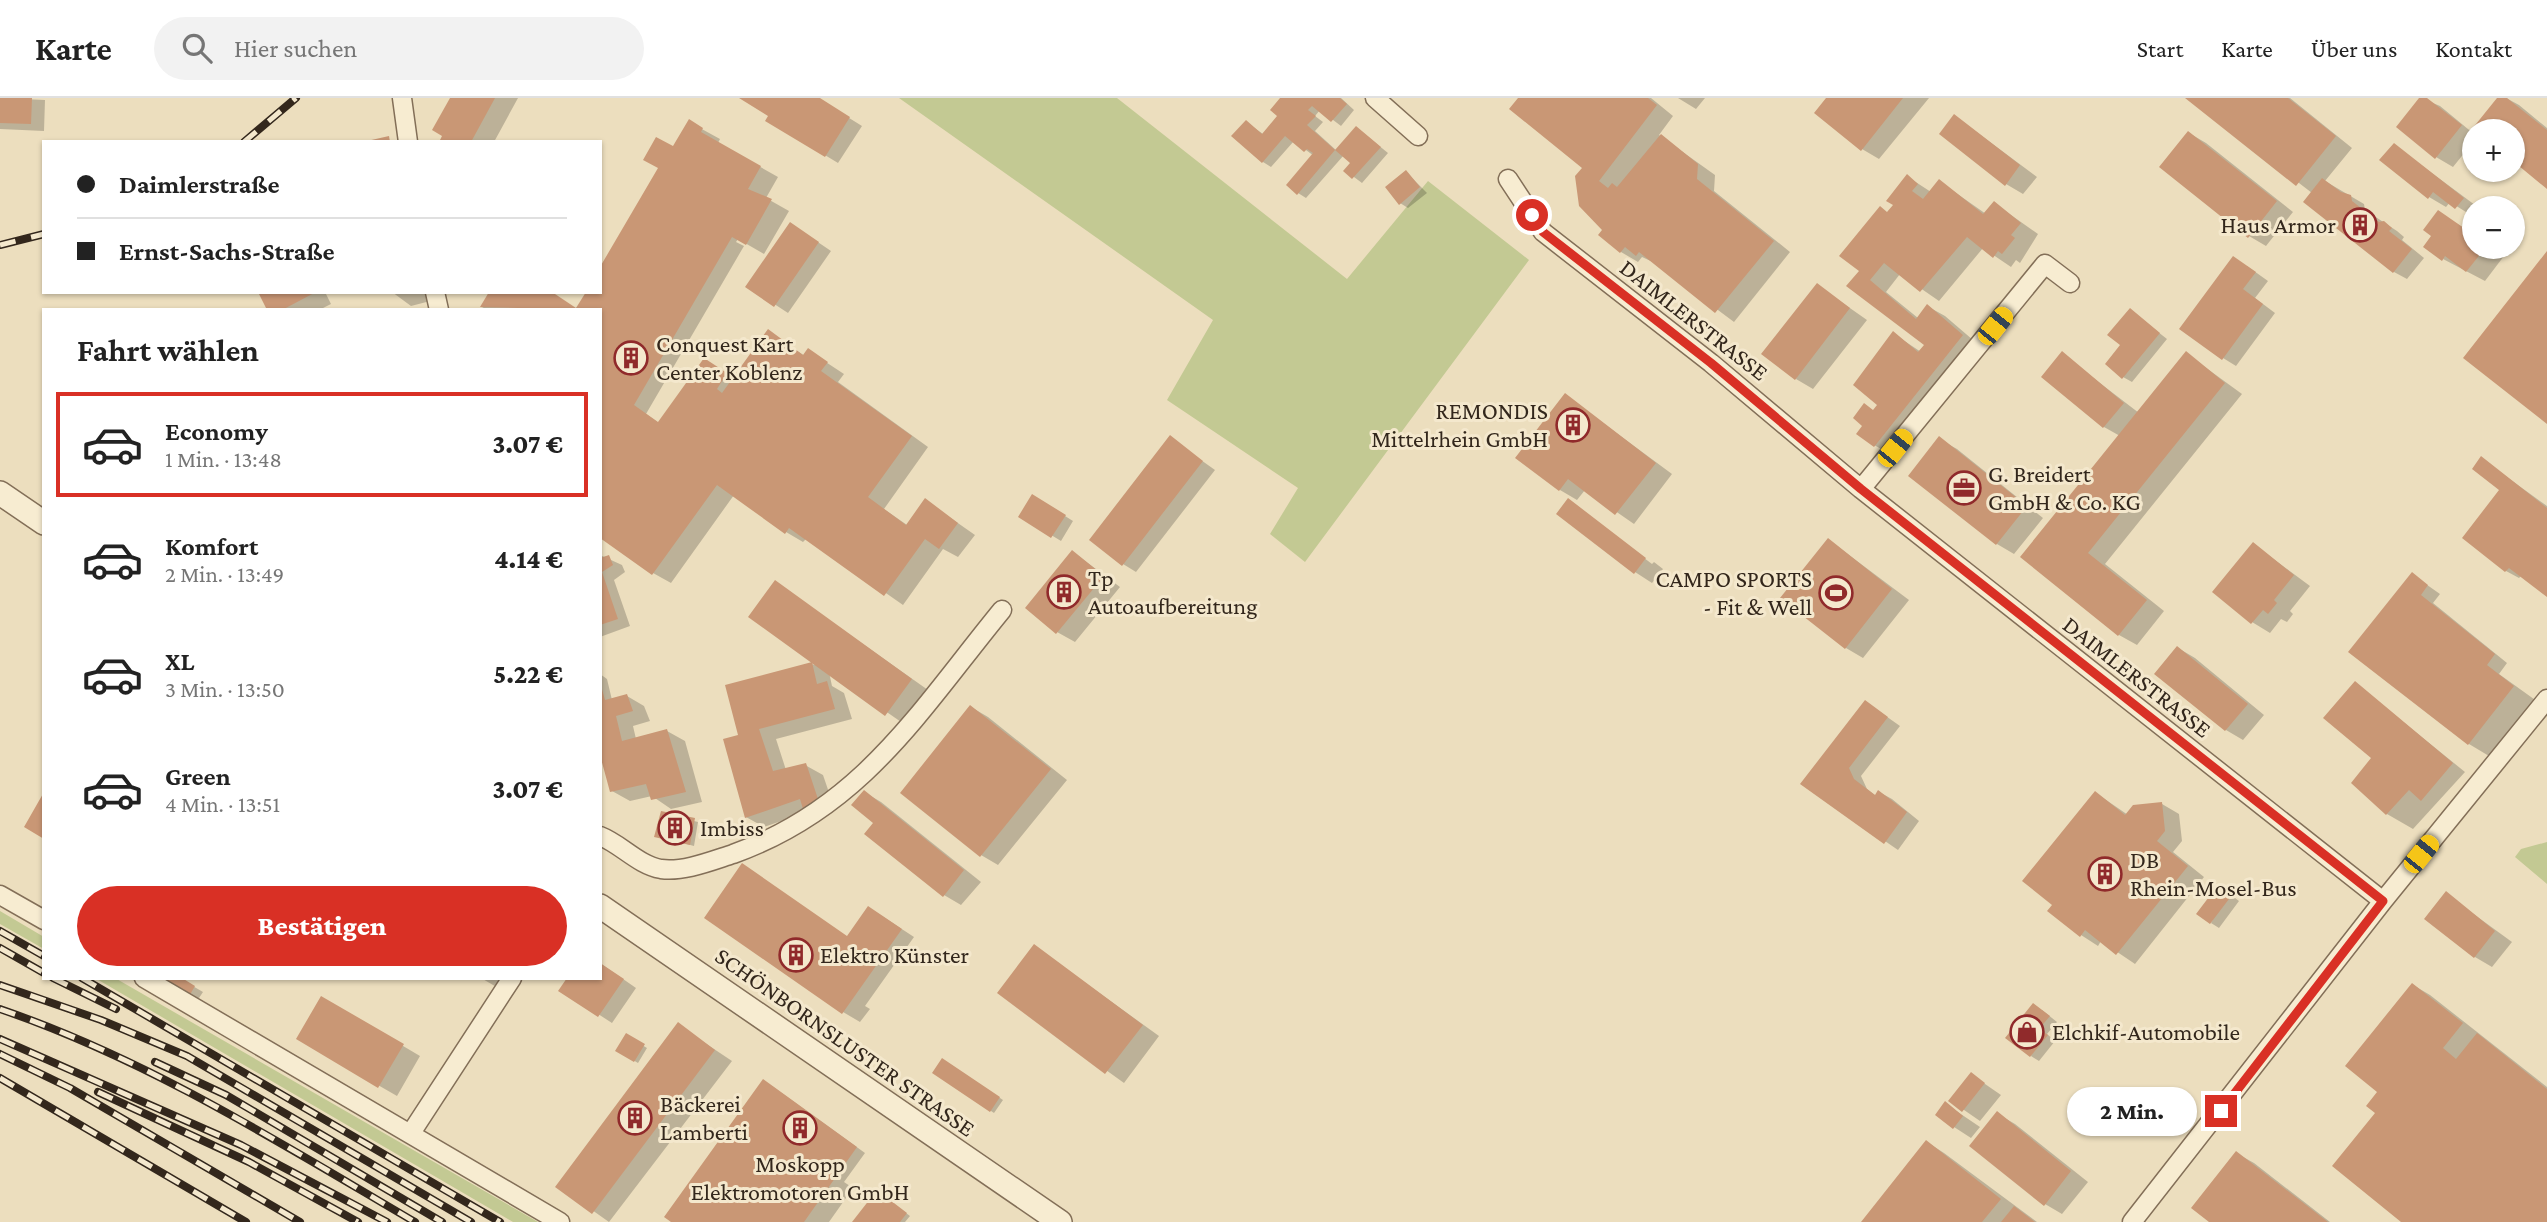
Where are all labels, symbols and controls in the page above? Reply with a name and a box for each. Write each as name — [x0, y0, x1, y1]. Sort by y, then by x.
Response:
search box — [154, 17, 644, 80]
icon: search — [178, 29, 216, 67]
text: Karte — [35, 30, 112, 67]
text: Hier suchen — [234, 34, 357, 63]
text: Start — [2137, 35, 2183, 62]
text: Karte — [2221, 35, 2273, 62]
text: Über uns — [2311, 35, 2397, 62]
text: Kontakt — [2435, 35, 2512, 62]
map controls — [2462, 119, 2525, 259]
button: + — [2462, 119, 2525, 182]
text: Daimlerstraße — [119, 170, 279, 199]
button: − — [2462, 196, 2525, 259]
route start — [1516, 199, 1548, 231]
building icon: Haus Armor — [2341, 206, 2379, 244]
place label: Haus Armor — [2221, 211, 2336, 238]
text: Ernst-Sachs-Straße — [119, 237, 335, 266]
street label: DAIMLERSTRASSE — [1615, 253, 1774, 386]
car — [1974, 303, 2017, 349]
place label: Conquest Kart Center Koblenz — [656, 330, 802, 385]
text: Fahrt wählen — [77, 332, 259, 368]
building icon: Conquest Kart Center Koblenz — [612, 339, 650, 377]
place label: REMONDIS Mittelrhein GmbH — [1371, 397, 1548, 452]
building icon: REMONDIS Mittelrhein GmbH — [1554, 406, 1592, 444]
icon: car — [81, 413, 144, 476]
text: Economy — [165, 417, 268, 446]
car — [1874, 425, 1917, 471]
text: 3.07 € — [492, 430, 563, 459]
text: 1 Min. · 13:48 — [165, 446, 282, 472]
place label: G. Breidert GmbH & Co. KG — [1988, 460, 2141, 515]
office icon: G. Breidert GmbH & Co. KG — [1945, 469, 1983, 507]
icon: car — [81, 528, 144, 591]
text: Komfort — [165, 532, 258, 561]
text: 4.14 € — [494, 545, 563, 574]
text: 2 Min. · 13:49 — [165, 561, 284, 587]
place label: Tp Autoaufbereitung — [1088, 564, 1258, 619]
place label: CAMPO SPORTS - Fit & Well — [1656, 565, 1812, 620]
building icon: Tp Autoaufbereitung — [1045, 573, 1083, 611]
sports icon: CAMPO SPORTS - Fit & Well — [1817, 574, 1855, 612]
street label: DAIMLERSTRASSE — [2058, 610, 2217, 743]
icon: car — [81, 643, 144, 706]
text: XL — [165, 647, 194, 676]
text: 5.22 € — [493, 660, 563, 689]
text: 3 Min. · 13:50 — [165, 676, 285, 702]
icon: car — [81, 758, 144, 821]
text: Green — [165, 762, 231, 791]
text: 3.07 € — [492, 775, 563, 804]
text: 4 Min. · 13:51 — [165, 791, 280, 817]
building icon: Imbiss — [656, 809, 694, 847]
place label: Imbiss — [700, 814, 764, 841]
car — [2400, 831, 2443, 877]
place label: DB Rhein-Mosel-Bus — [2130, 846, 2297, 901]
building icon: DB Rhein-Mosel-Bus — [2086, 855, 2124, 893]
button: Bestätigen — [77, 886, 567, 966]
building icon: Elektro Künster — [777, 936, 815, 974]
street label: SCHÖNBORNSLUSTER STRASSE — [710, 941, 980, 1142]
place label: Elektro Künster — [820, 941, 969, 968]
shop icon: Elchkif-Automobile — [2008, 1013, 2046, 1051]
place label: Elchkif-Automobile — [2052, 1018, 2240, 1045]
callout: 2 Min. — [2067, 1086, 2196, 1136]
place label: Bäckerei Lamberti — [660, 1090, 748, 1145]
route end — [2205, 1095, 2237, 1127]
text: 2 Min. — [2100, 1098, 2164, 1124]
building icon: Bäckerei Lamberti — [616, 1099, 654, 1137]
building icon: Moskopp Elektromotoren GmbH — [781, 1109, 819, 1147]
place label: Moskopp Elektromotoren GmbH — [691, 1150, 909, 1205]

